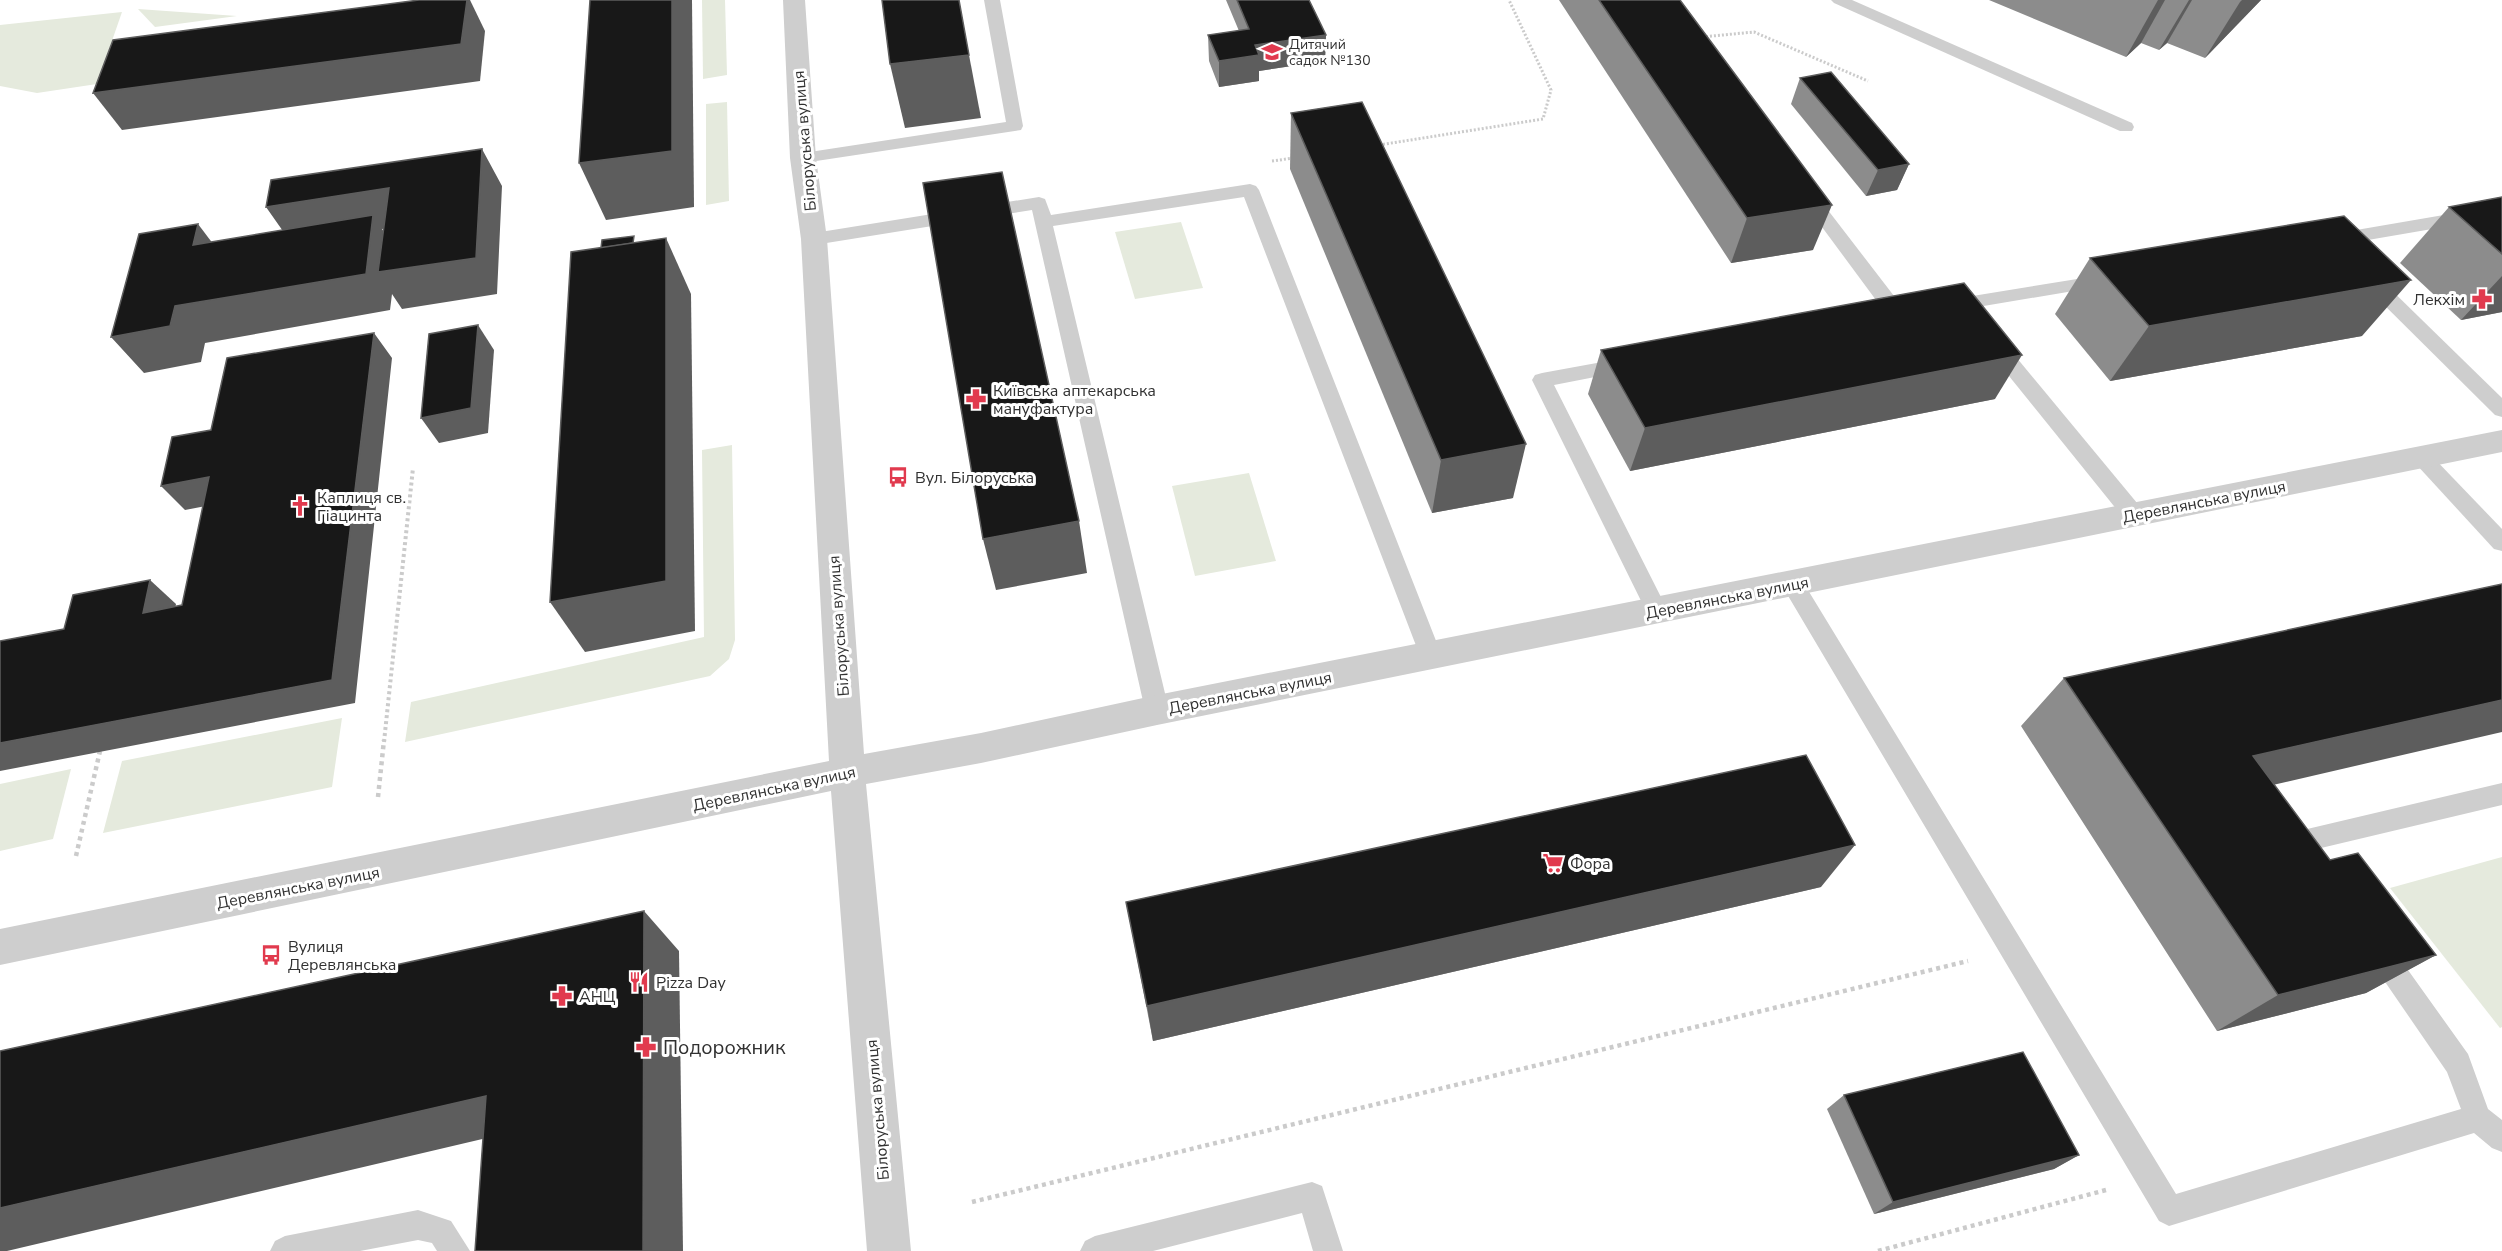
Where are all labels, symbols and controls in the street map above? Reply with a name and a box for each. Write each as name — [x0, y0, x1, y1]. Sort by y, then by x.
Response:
place label: Дитячий садок №130 — [1289, 35, 1371, 70]
school or university icon: Дитячий садок №130 — [1260, 40, 1284, 64]
street label: Білоруська вулиця — [788, 70, 822, 212]
pharmacy icon: Лекхім — [2470, 287, 2494, 311]
place label: Лекхім — [2413, 289, 2465, 311]
place label: Київська аптекарська мануфактура — [993, 380, 1156, 420]
pharmacy icon: Київська аптекарська мануфактура — [964, 387, 988, 411]
bus stop icon: Вул. Білоруська — [886, 465, 910, 489]
place label: Вул. Білоруська — [915, 467, 1034, 489]
street label: Деревлянська вулиця — [2121, 475, 2288, 529]
place label: Каплиця св. Гіацинта — [317, 487, 406, 527]
church icon: Каплиця св. Гіацинта — [288, 494, 312, 518]
street label: Білоруська вулиця — [823, 555, 855, 697]
street label: Деревлянська вулиця — [1644, 571, 1811, 625]
street label: Деревлянська вулиця — [1167, 666, 1334, 720]
street label: Деревлянська вулиця — [691, 761, 858, 817]
supermarket icon: Фора — [1541, 851, 1565, 875]
place label: Фора — [1570, 853, 1611, 875]
street label: Деревлянська вулиця — [215, 861, 382, 915]
place label: Вулиця Деревлянська — [288, 936, 396, 976]
bus stop icon: Вулиця Деревлянська — [259, 943, 283, 967]
restaurant icon: Pizza Day — [627, 970, 651, 994]
place label: Pizza Day — [656, 972, 726, 994]
pharmacy icon: АНЦ — [550, 984, 574, 1008]
place label: АНЦ — [579, 986, 616, 1008]
place label: Подорожник — [663, 1034, 786, 1061]
pharmacy icon: Подорожник — [634, 1035, 658, 1059]
street label: Білоруська вулиця — [861, 1039, 895, 1181]

